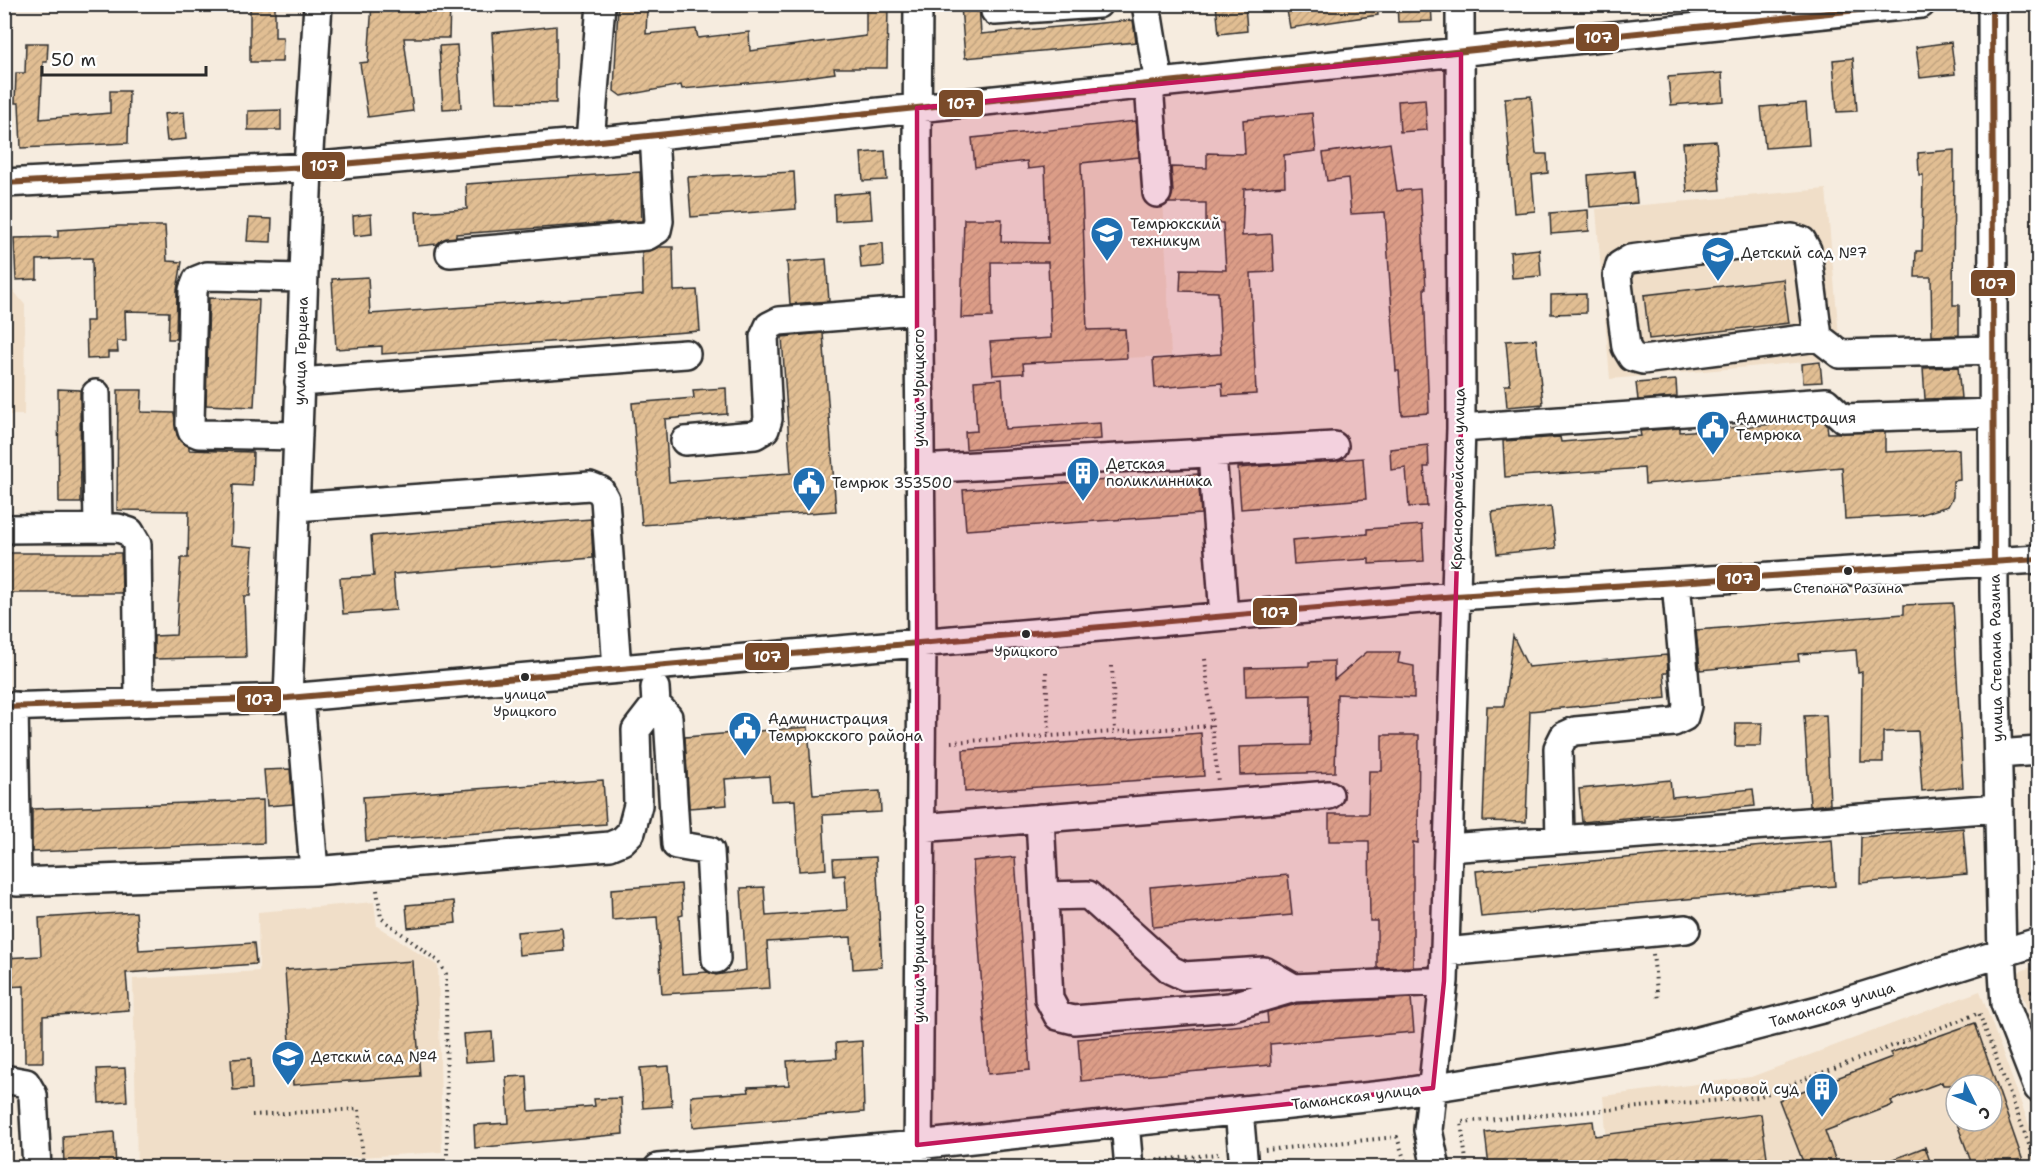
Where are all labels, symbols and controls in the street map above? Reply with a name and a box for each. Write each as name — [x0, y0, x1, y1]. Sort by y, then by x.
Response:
line badge: 107 — [1575, 23, 1620, 52]
text: 107 — [1584, 27, 1612, 48]
scale bar — [42, 39, 206, 77]
text: 50 m — [51, 48, 96, 72]
line badge: 107 — [938, 89, 984, 118]
text: 107 — [947, 93, 975, 114]
line badge: 107 — [301, 151, 346, 180]
text: 107 — [310, 155, 338, 176]
place label: Темрюкский техникум — [1130, 214, 1221, 251]
school or university icon: Темрюкский техникум — [1089, 215, 1125, 262]
school or university icon: Детский сад №7 — [1700, 235, 1736, 282]
place label: Детский сад №7 — [1741, 243, 1867, 263]
line badge: 107 — [1970, 269, 2016, 297]
text: 107 — [1979, 273, 2007, 294]
street label: улица Герцена — [289, 296, 313, 406]
street label: улица Урицкого — [909, 329, 929, 447]
street label: Красноармейская улица — [1446, 387, 1470, 570]
place label: Администрация Темрюка — [1736, 408, 1856, 445]
public building icon: Администрация Темрюка — [1695, 409, 1731, 456]
place label: Детская поликлинника — [1106, 454, 1213, 491]
building icon: Детская поликлинника — [1065, 455, 1101, 502]
public building icon: Темрюк 353500 — [791, 465, 827, 512]
place label: Темрюк 353500 — [832, 473, 952, 493]
line badge: 107 — [1716, 564, 1761, 592]
marker: Степана Разина — [1842, 565, 1854, 577]
text: 107 — [1725, 568, 1753, 589]
street label: улица Степана Разина — [1985, 573, 2007, 742]
place label: Степана Разина — [1793, 579, 1903, 597]
line badge: 107 — [1252, 597, 1298, 626]
text: 107 — [1261, 602, 1289, 623]
marker: Урицкого — [1020, 628, 1032, 640]
line badge: 107 — [744, 642, 790, 671]
place label: Урицкого — [994, 642, 1058, 660]
text: 107 — [753, 646, 781, 667]
marker: улица Урицкого — [519, 671, 531, 683]
line badge: 107 — [236, 685, 282, 713]
place label: улица Урицкого — [493, 685, 557, 720]
text: 107 — [245, 689, 273, 710]
place label: Администрация Темрюкского района — [768, 709, 924, 746]
public building icon: Администрация Темрюкского района — [727, 710, 763, 757]
street label: улица Урицкого — [909, 905, 929, 1023]
street label: Таманская улица — [1767, 977, 1898, 1032]
school or university icon: Детский сад №4 — [270, 1039, 306, 1086]
place label: Детский сад №4 — [311, 1047, 437, 1067]
building icon: Мировой суд — [1804, 1071, 1840, 1118]
north arrow — [1944, 1073, 2004, 1133]
street label: Таманская улица — [1290, 1079, 1422, 1115]
place label: Мировой суд — [1700, 1079, 1799, 1099]
text: С — [1973, 1102, 1996, 1124]

